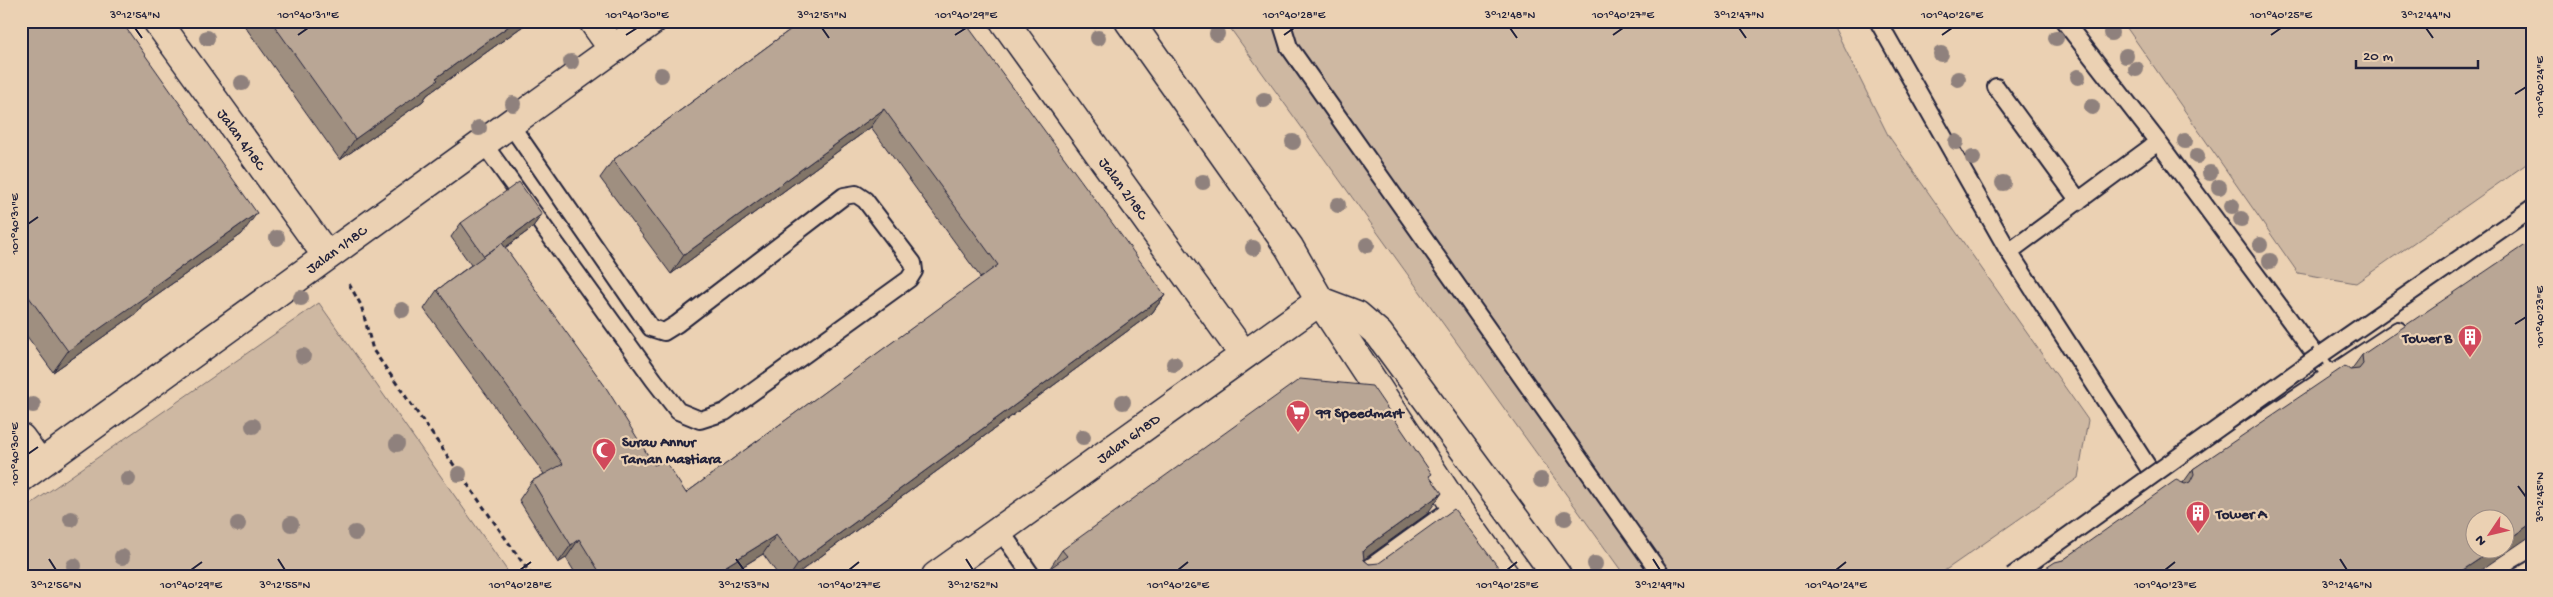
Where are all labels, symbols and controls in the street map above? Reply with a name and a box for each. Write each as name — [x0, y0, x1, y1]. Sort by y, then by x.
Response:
text: 3°12'54"N — [109, 9, 160, 23]
text: 101°40'31"E — [277, 9, 339, 23]
text: 101°40'30"E — [605, 9, 669, 23]
text: 3°12'51"N — [796, 9, 847, 23]
text: 101°40'29"E — [934, 9, 997, 23]
text: 101°40'28"E — [1262, 9, 1326, 23]
text: 3°12'48"N — [1484, 9, 1535, 23]
text: 101°40'27"E — [1591, 9, 1655, 23]
text: 3°12'47"N — [1713, 9, 1764, 23]
text: 101°40'26"E — [1920, 9, 1983, 23]
text: 101°40'25"E — [2249, 9, 2313, 23]
text: 3°12'44"N — [2400, 9, 2451, 23]
scale bar — [2356, 38, 2478, 70]
text: 20 m — [2363, 48, 2393, 66]
text: 101°40'24"E — [2534, 56, 2548, 119]
street label: Jalan 4/18C — [212, 106, 269, 175]
street label: Jalan 2/18C — [1094, 155, 1151, 224]
text: 101°40'31"E — [9, 193, 23, 255]
street label: Jalan 1/18C — [303, 222, 372, 279]
text: 101°40'23"E — [2534, 285, 2548, 349]
building icon: Tower B — [2457, 324, 2483, 358]
place label: Tower B — [2402, 330, 2453, 348]
supermarket icon: 99 Speedmart — [1285, 399, 1311, 433]
place label: 99 Speedmart — [1315, 405, 1405, 423]
street label: Jalan 6/18D — [1094, 411, 1165, 469]
text: 101°40'30"E — [9, 422, 23, 486]
place label: Surau Annur Taman Mastiara — [621, 434, 722, 469]
mosque icon: Surau Annur Taman Mastiara — [591, 437, 617, 471]
text: 3°12'45"N — [2534, 472, 2548, 523]
building icon: Tower A — [2185, 500, 2211, 534]
place label: Tower A — [2215, 506, 2268, 524]
north arrow — [2466, 510, 2516, 560]
text: N — [2472, 531, 2491, 549]
text: 3°12'56"N — [30, 579, 81, 593]
text: 101°40'29"E — [159, 579, 222, 593]
text: 3°12'55"N — [259, 579, 311, 593]
text: 101°40'28"E — [488, 579, 552, 593]
text: 3°12'53"N — [718, 579, 770, 593]
text: 101°40'27"E — [817, 579, 881, 593]
text: 3°12'52"N — [947, 579, 998, 593]
text: 101°40'26"E — [1146, 579, 1209, 593]
text: 101°40'25"E — [1475, 579, 1539, 593]
text: 3°12'49"N — [1634, 579, 1685, 593]
text: 101°40'24"E — [1804, 579, 1867, 593]
text: 101°40'23"E — [2133, 579, 2197, 593]
text: 3°12'46"N — [2321, 579, 2372, 593]

